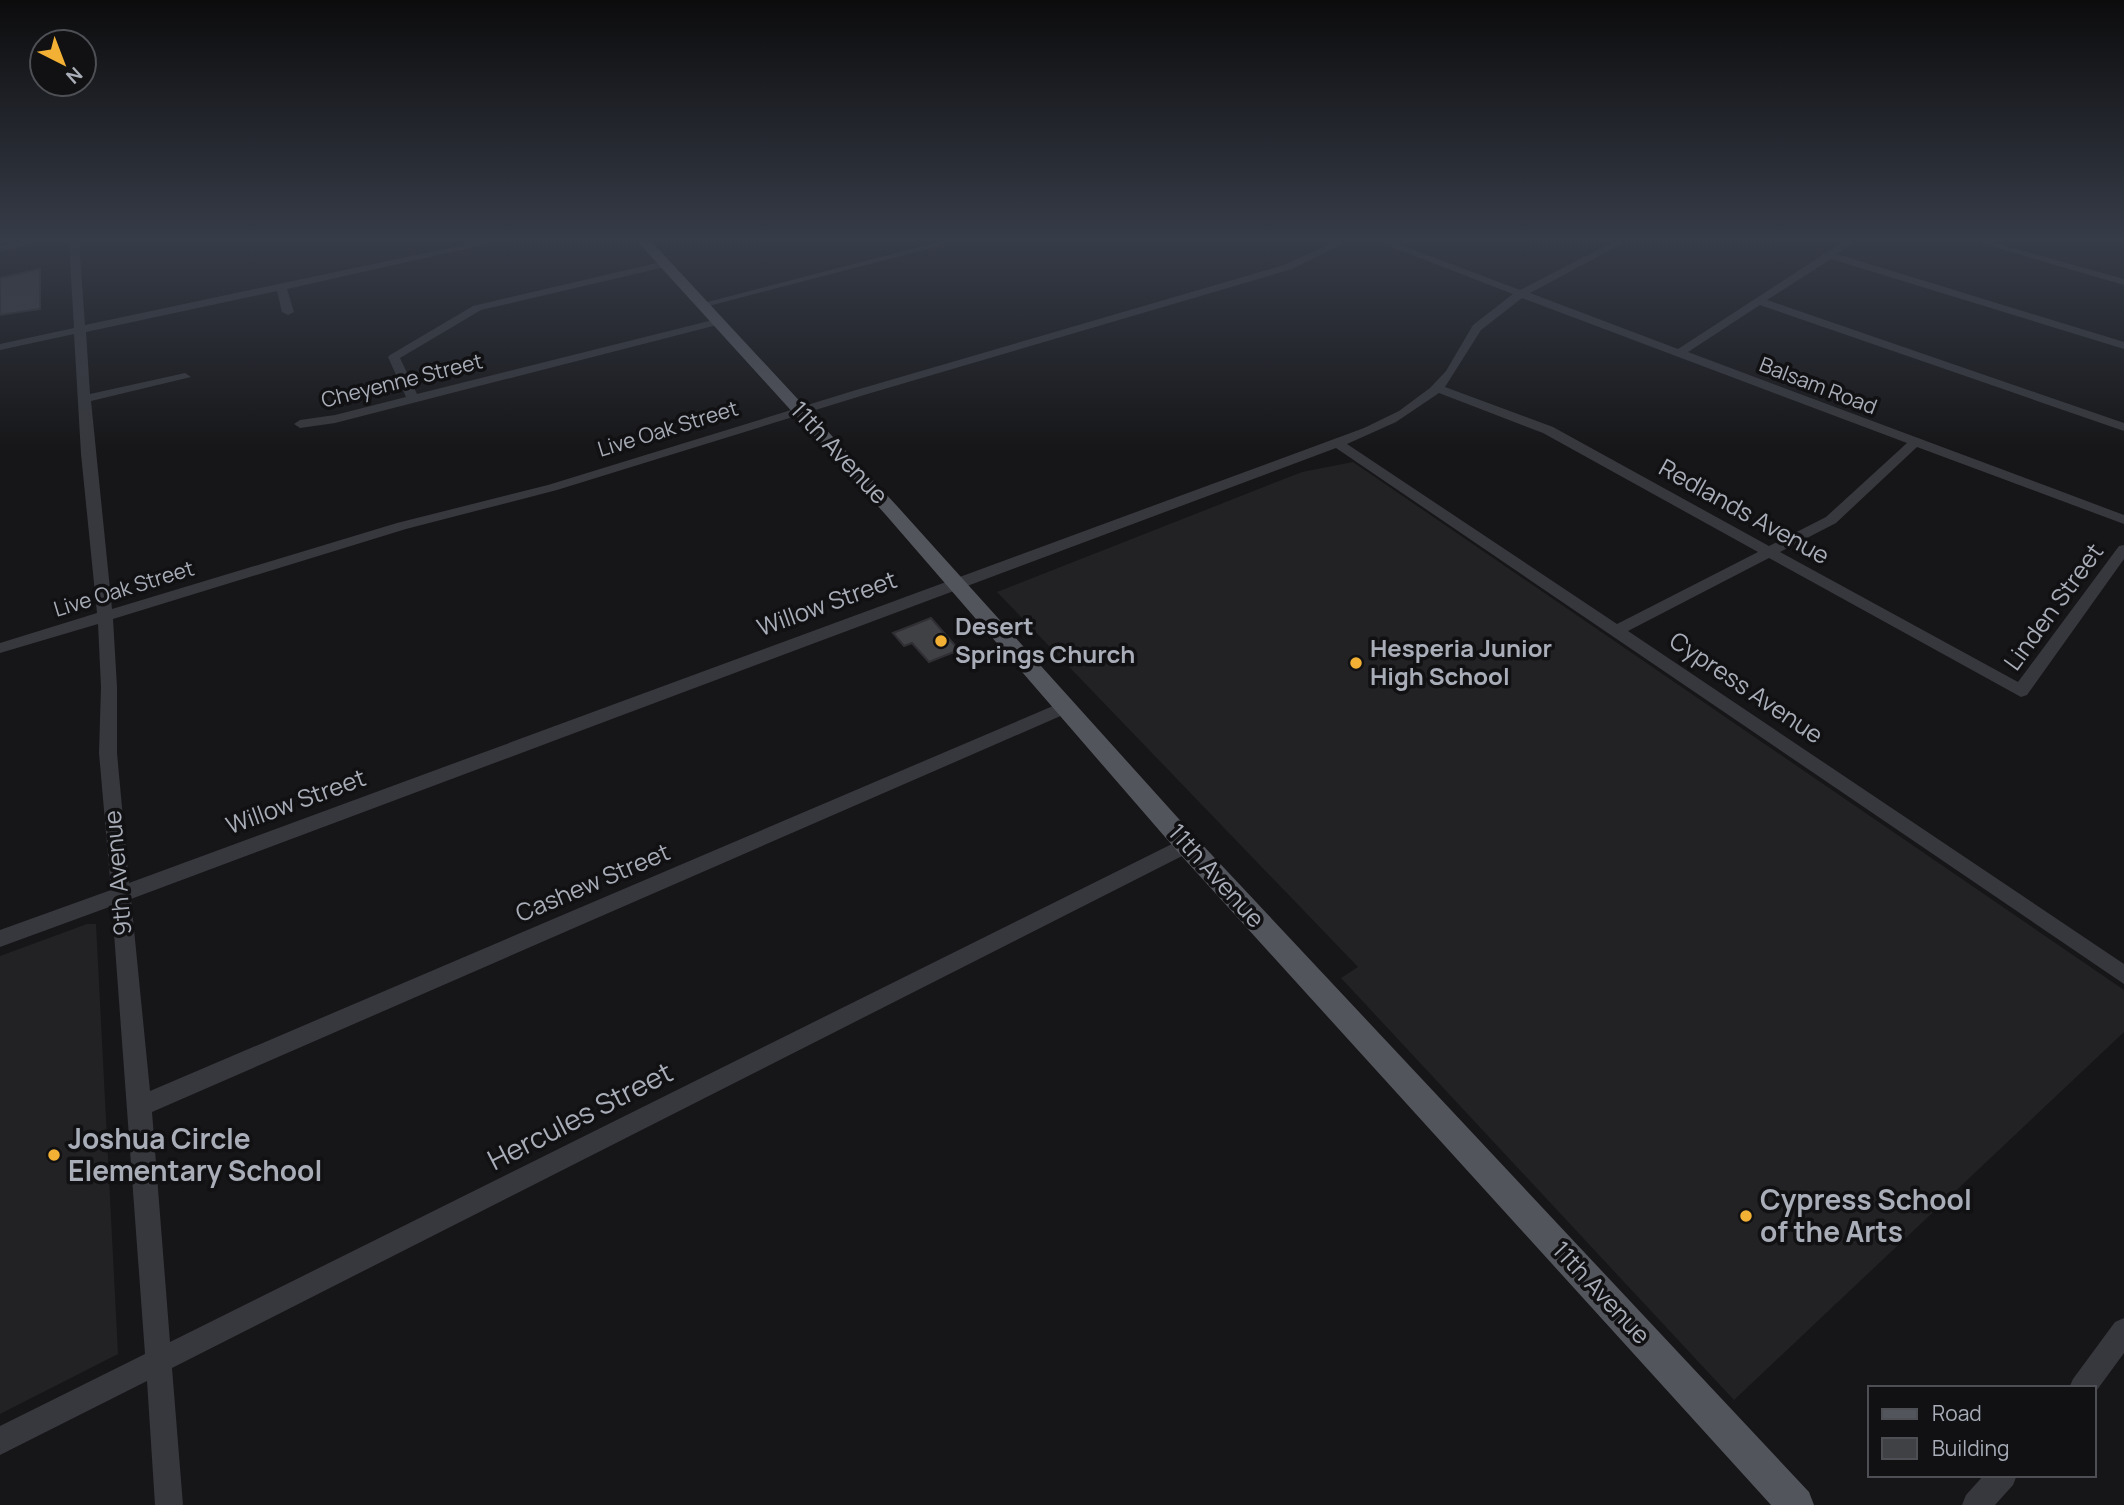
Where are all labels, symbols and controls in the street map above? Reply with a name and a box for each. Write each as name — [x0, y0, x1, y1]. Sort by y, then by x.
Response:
north arrow — [28, 28, 98, 98]
text: N — [61, 61, 88, 90]
street label: Cheyenne Street — [318, 346, 485, 414]
street label: Balsam Road — [1755, 350, 1881, 420]
street label: Live Oak Street — [594, 393, 741, 463]
street label: 11th Avenue — [784, 393, 896, 511]
street label: Redlands Avenue — [1654, 450, 1836, 571]
street label: Linden Street — [1996, 536, 2110, 676]
street label: Live Oak Street — [50, 553, 197, 623]
street label: Willow Street — [752, 562, 901, 643]
place label: Desert Springs Church — [955, 609, 1135, 670]
street label: Cypress Avenue — [1664, 623, 1830, 750]
place label: Hesperia Junior High School — [1370, 631, 1552, 692]
marker: Desert Springs Church — [933, 633, 949, 649]
marker: Hesperia Junior High School — [1348, 655, 1364, 671]
street label: Willow Street — [221, 760, 370, 841]
street label: 9th Avenue — [95, 809, 138, 937]
street label: 11th Avenue — [1162, 816, 1273, 934]
street label: Cashew Street — [510, 834, 675, 929]
street label: Hercules Street — [481, 1052, 679, 1178]
place label: Joshua Circle Elementary School — [68, 1119, 322, 1189]
marker: Joshua Circle Elementary School — [46, 1147, 62, 1163]
place label: Cypress School of the Arts — [1760, 1180, 1972, 1250]
marker: Cypress School of the Arts — [1738, 1208, 1754, 1224]
street label: 11th Avenue — [1546, 1233, 1658, 1351]
legend — [1868, 1386, 2096, 1477]
text: Road — [1932, 1399, 1982, 1427]
text: Building — [1932, 1434, 2009, 1462]

